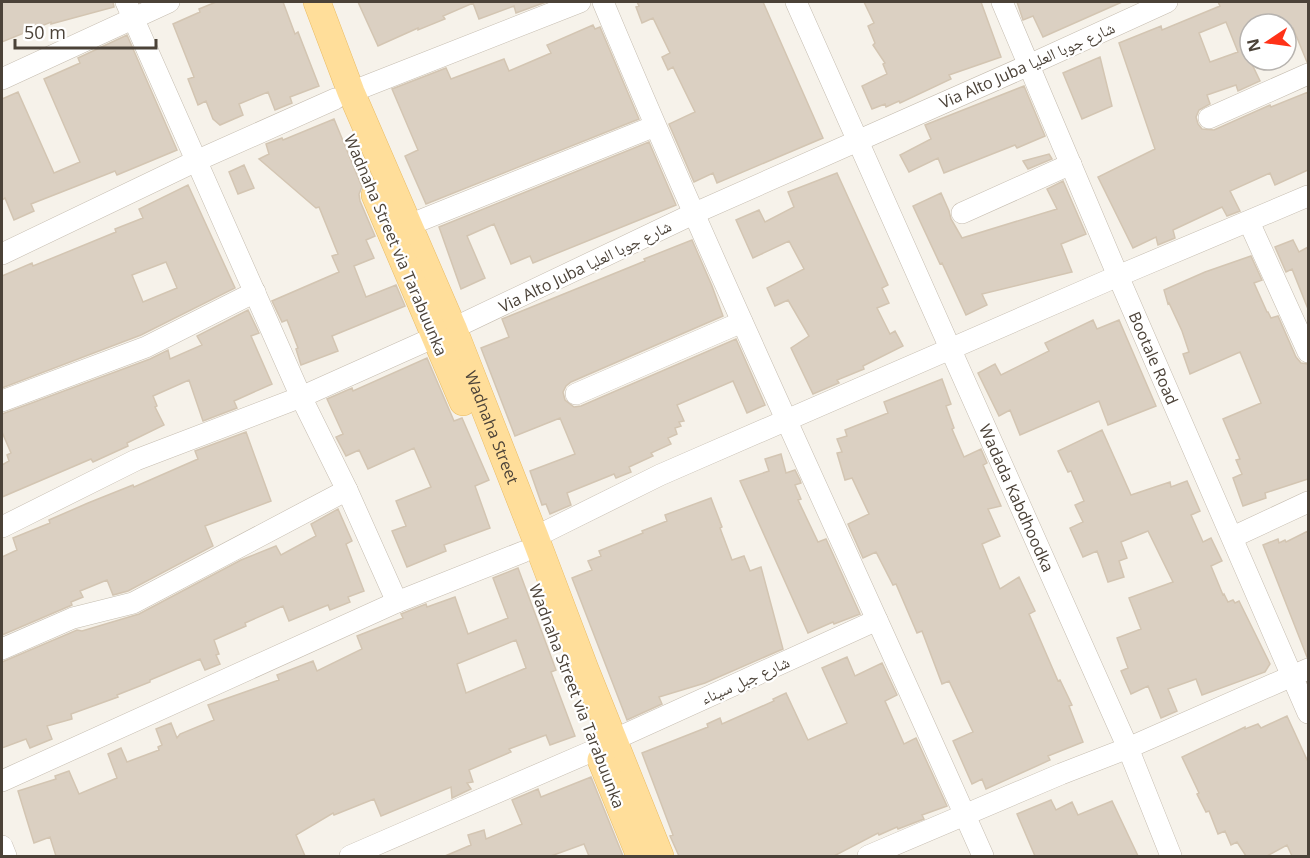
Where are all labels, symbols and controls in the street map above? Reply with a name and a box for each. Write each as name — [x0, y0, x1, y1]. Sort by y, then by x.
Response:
scale bar — [15, 12, 156, 50]
north arrow — [1238, 12, 1298, 72]
street label: Via Alto Juba شارع جوبا العليا — [936, 16, 1118, 114]
text: 50 m — [24, 20, 66, 44]
text: N — [1241, 37, 1266, 54]
street label: Wadnaha Street via Tarabuunka — [339, 131, 453, 359]
street label: Via Alto Juba شارع جوبا العليا — [495, 215, 675, 317]
street label: Bootale Road — [1124, 308, 1184, 408]
street label: Wadnaha Street — [460, 368, 524, 487]
street label: Wadada Kabdhoodka — [974, 421, 1059, 575]
street label: Wadnaha Street via Tarabuunka — [524, 581, 630, 811]
street label: شارع جبل سيناء — [697, 651, 793, 709]

